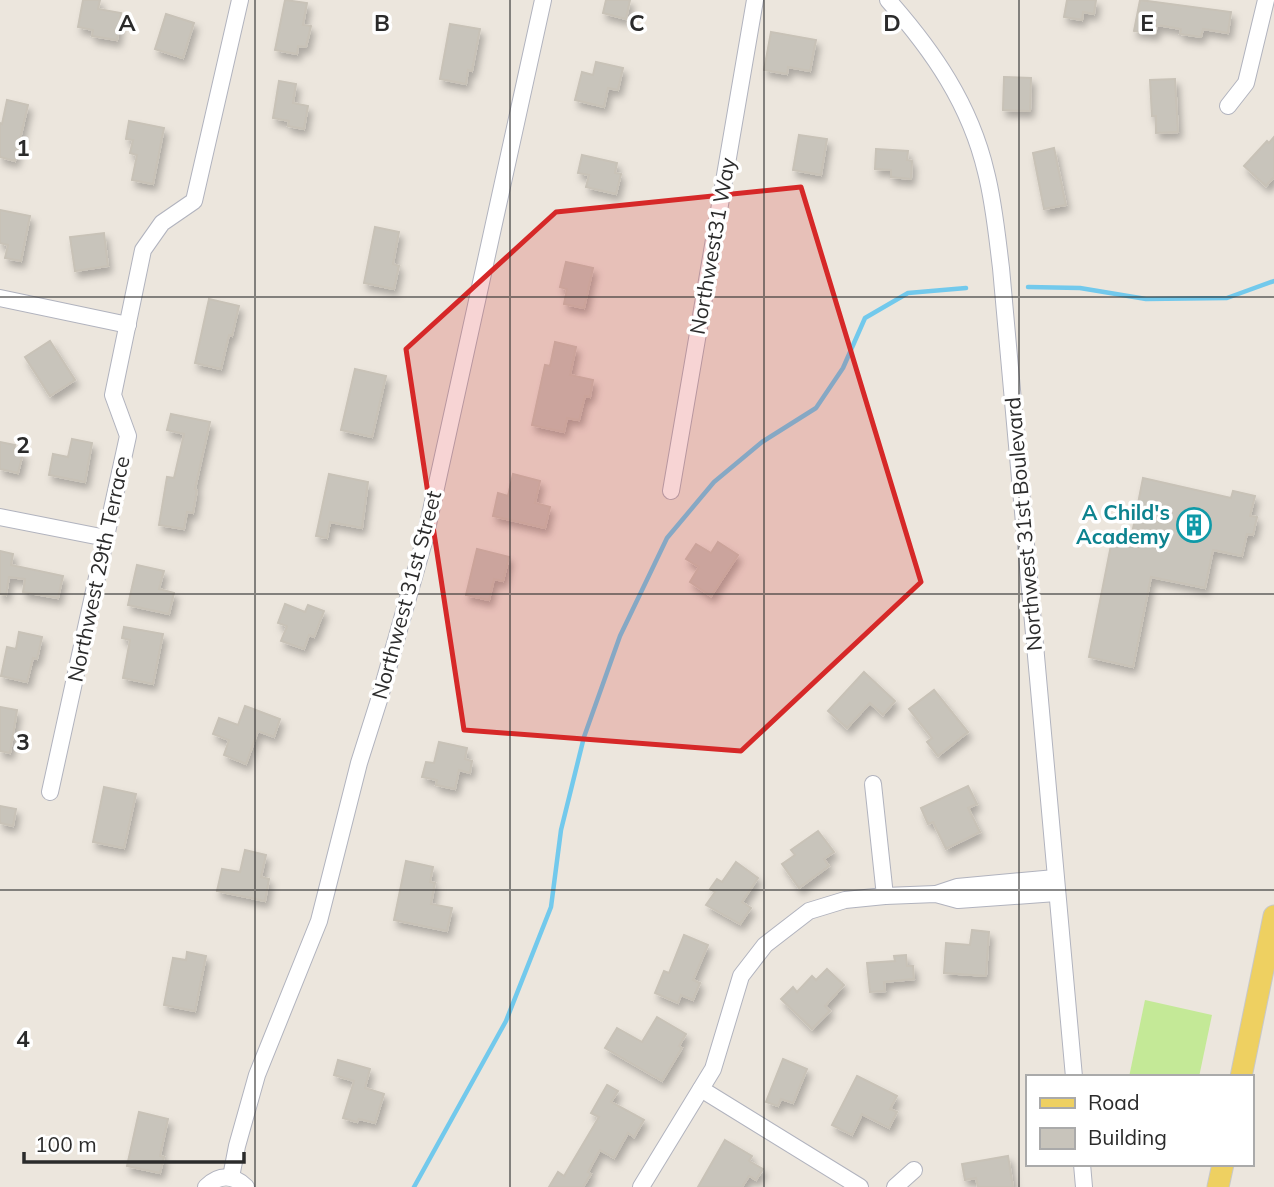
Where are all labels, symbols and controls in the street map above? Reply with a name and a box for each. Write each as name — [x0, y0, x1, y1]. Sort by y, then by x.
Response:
text: A — [118, 8, 136, 37]
text: B — [374, 8, 390, 37]
text: C — [629, 8, 645, 37]
text: D — [883, 8, 901, 37]
text: E — [1140, 8, 1154, 37]
text: 1 — [16, 133, 30, 162]
street label: Northwest31 Way — [684, 155, 740, 336]
street label: Northwest 31st Boulevard — [999, 396, 1047, 652]
text: 2 — [16, 430, 30, 459]
street label: Northwest 29th Terrace — [61, 453, 135, 684]
street label: Northwest 31st Street — [366, 488, 446, 702]
place label: A Child's Academy — [1076, 499, 1171, 549]
building icon: A Child's Academy — [1175, 506, 1213, 544]
text: 3 — [16, 727, 30, 756]
text: 4 — [16, 1024, 30, 1053]
legend — [1026, 1075, 1253, 1166]
text: Road — [1088, 1089, 1139, 1115]
scale bar — [24, 1120, 245, 1164]
text: Building — [1088, 1124, 1167, 1150]
text: 100 m — [35, 1131, 97, 1157]

